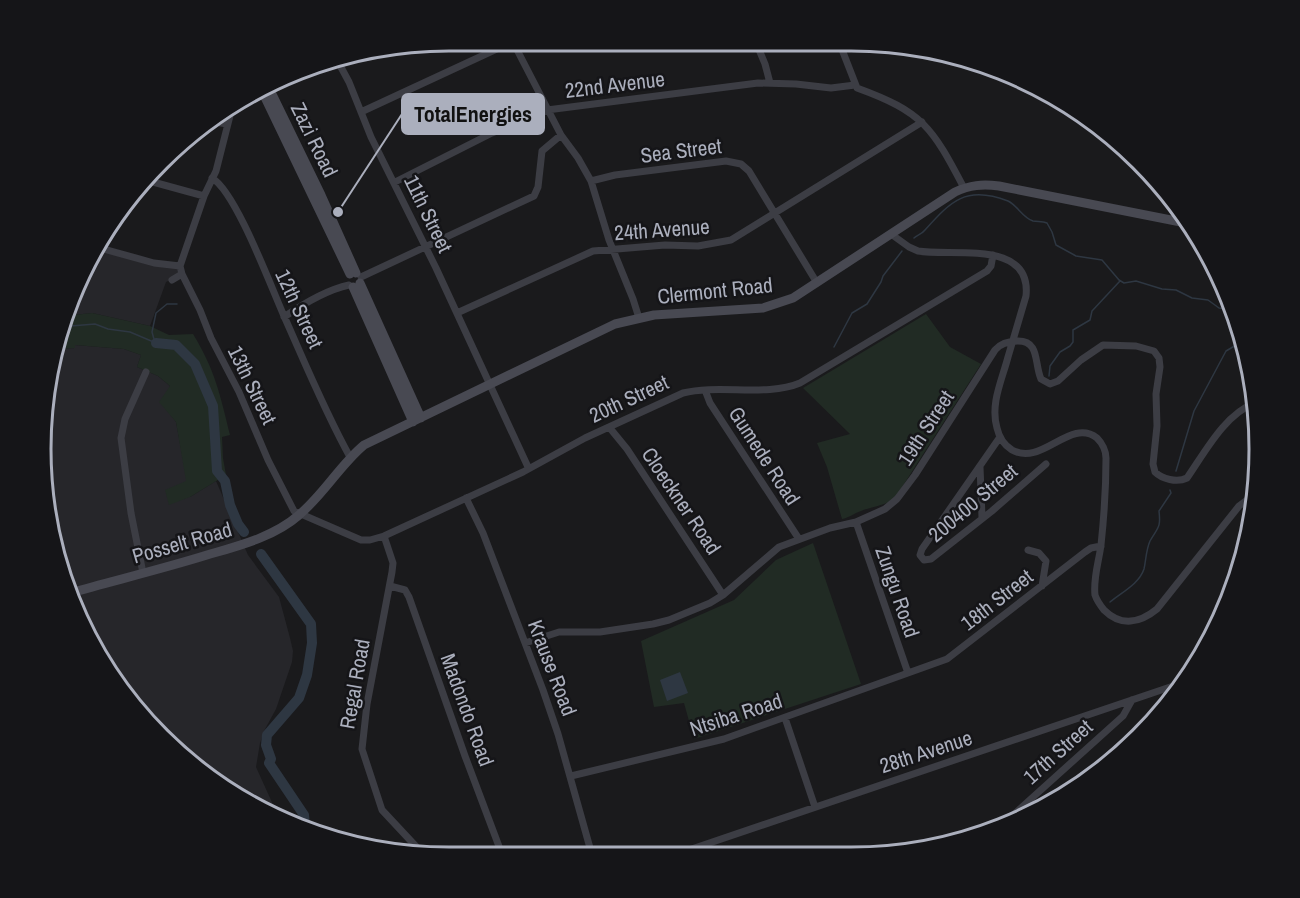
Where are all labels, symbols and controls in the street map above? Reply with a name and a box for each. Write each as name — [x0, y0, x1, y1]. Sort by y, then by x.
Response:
street label: 22nd Avenue — [563, 64, 666, 105]
callout: TotalEnergies — [402, 94, 544, 134]
street label: Zazi Road — [284, 98, 345, 182]
text: TotalEnergies — [414, 99, 532, 129]
street label: Sea Street — [639, 131, 723, 170]
street label: 11th Street — [397, 170, 460, 258]
street label: 24th Avenue — [613, 212, 711, 247]
street label: 12th Street — [269, 264, 330, 353]
street label: Clermont Road — [656, 270, 774, 311]
street label: 13th Street — [221, 341, 284, 429]
street label: 20th Street — [584, 368, 673, 429]
street label: 19th Street — [890, 384, 961, 471]
street label: Gumede Road — [722, 401, 807, 511]
street label: Cloeckner Road — [635, 441, 728, 560]
street label: 200400 Street — [922, 457, 1024, 549]
street label: Posselt Road — [129, 514, 235, 571]
street label: Zungu Road — [868, 542, 927, 641]
street label: 18th Street — [955, 562, 1039, 637]
street label: Krause Road — [521, 616, 584, 720]
street label: Regal Road — [332, 637, 377, 731]
street label: Madondo Road — [434, 650, 501, 770]
street label: Ntsiba Road — [686, 686, 786, 743]
street label: 17th Street — [1017, 713, 1099, 791]
street label: 28th Avenue — [876, 723, 976, 780]

